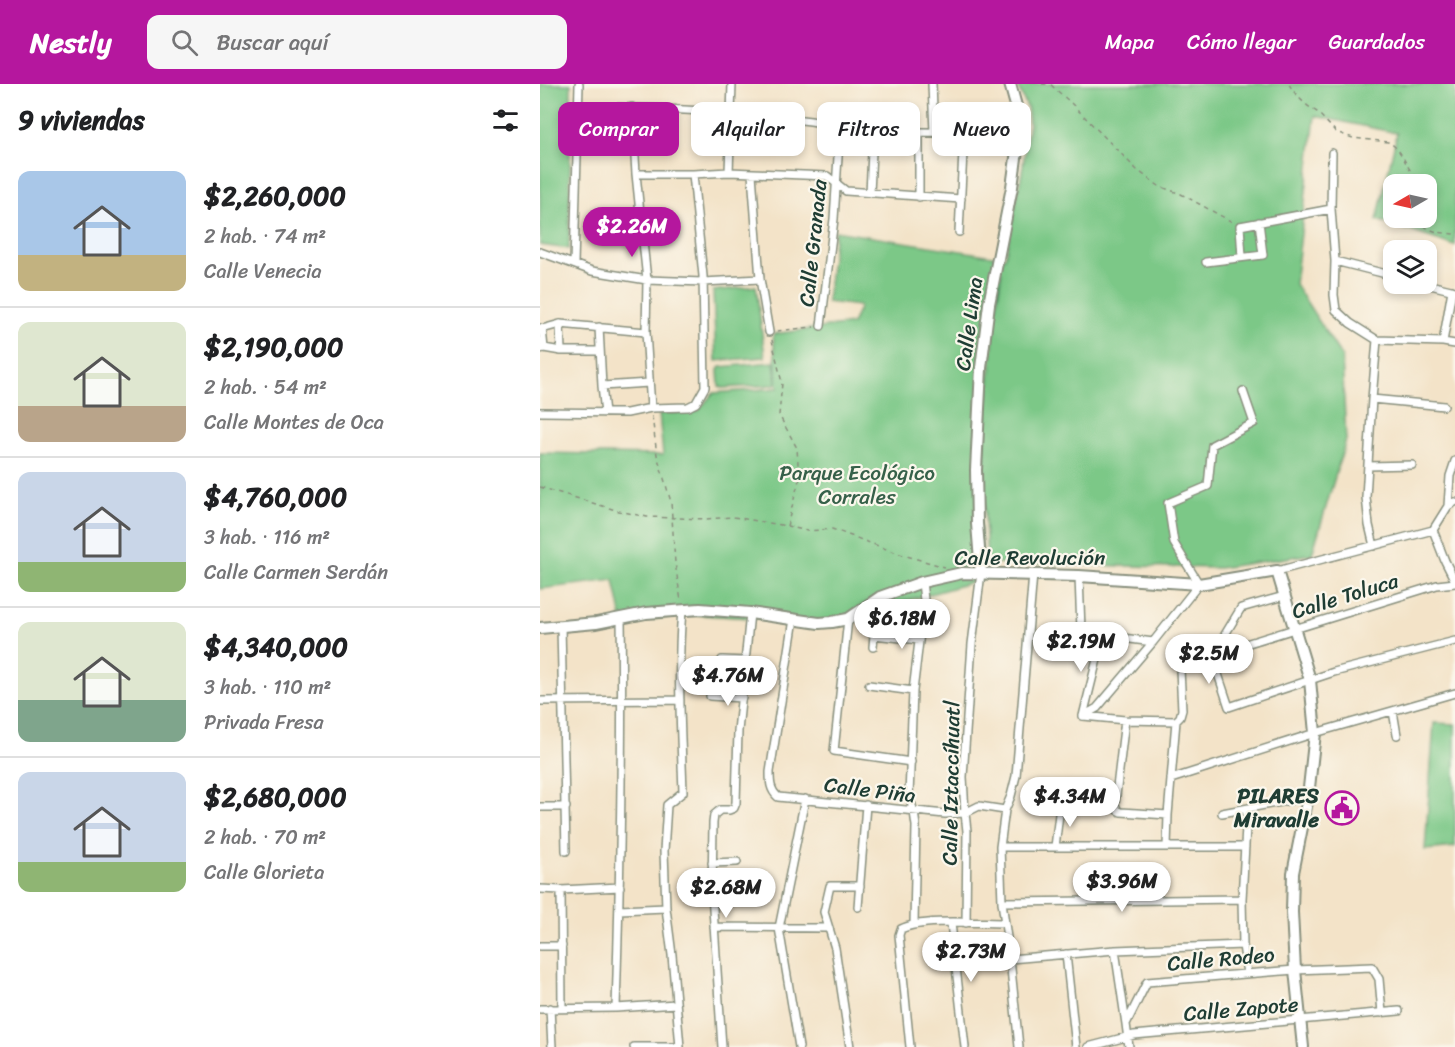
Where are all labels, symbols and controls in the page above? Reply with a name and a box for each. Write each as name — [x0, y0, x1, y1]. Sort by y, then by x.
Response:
search box — [147, 15, 567, 69]
text: Nestly — [30, 18, 111, 67]
text: Buscar aquí — [216, 23, 329, 62]
text: Mapa — [1105, 23, 1154, 61]
text: Cómo llegar — [1187, 23, 1296, 61]
text: Guardados — [1329, 23, 1425, 61]
icon: search — [168, 26, 201, 59]
text: 9 viviendas — [18, 97, 145, 143]
chip: Comprar — [558, 102, 679, 156]
chip: Alquilar — [691, 102, 805, 156]
chip: Filtros — [817, 102, 920, 156]
chip: Nuevo — [932, 102, 1031, 156]
icon: filters — [489, 104, 522, 137]
text: $2,260,000 — [204, 173, 346, 219]
north arrow — [1383, 174, 1437, 228]
map controls — [1383, 174, 1437, 294]
street label: Calle Granada — [787, 177, 839, 308]
icon: home — [66, 195, 138, 267]
pin: $2.26M — [583, 207, 681, 258]
text: $2.26M — [597, 209, 667, 244]
text: 2 hab. · 74 m² — [204, 219, 326, 254]
button: layers — [1383, 240, 1437, 294]
text: Calle Venecia — [204, 254, 322, 289]
street label: Calle Lima — [944, 274, 994, 373]
text: $2,190,000 — [204, 324, 343, 370]
icon: home — [66, 346, 138, 418]
text: 2 hab. · 54 m² — [204, 370, 327, 405]
text: Calle Montes de Oca — [204, 405, 384, 440]
park label: Parque Ecológico Corrales — [779, 454, 935, 516]
text: $4,760,000 — [204, 474, 347, 520]
icon: home — [66, 496, 138, 568]
text: 3 hab. · 116 m² — [204, 520, 330, 555]
street label: Calle Revolución — [955, 539, 1105, 577]
text: Calle Carmen Serdán — [204, 555, 388, 590]
street label: Calle Toluca — [1287, 562, 1403, 630]
pin: $6.18M — [853, 599, 951, 650]
text: $6.18M — [868, 601, 936, 636]
pin: $2.19M — [1032, 622, 1130, 673]
text: $4,340,000 — [204, 624, 348, 670]
text: $2.19M — [1047, 624, 1115, 659]
pin: $2.5M — [1167, 634, 1251, 685]
text: $2.5M — [1179, 636, 1239, 671]
icon: home — [66, 646, 138, 718]
pin: $4.76M — [679, 656, 777, 707]
text: $4.76M — [692, 658, 764, 693]
text: 3 hab. · 110 m² — [204, 670, 331, 705]
street label: Calle Iztaccíhuatl — [931, 699, 971, 866]
text: Privada Fresa — [204, 705, 324, 740]
street label: Calle Piña — [822, 766, 918, 815]
text: $2,680,000 — [204, 774, 347, 820]
pin: $4.34M — [1021, 777, 1119, 828]
place label: PILARES Miravalle — [1233, 777, 1320, 839]
text: $4.34M — [1034, 779, 1106, 814]
public building icon: PILARES Miravalle — [1324, 790, 1360, 826]
icon: home — [66, 796, 138, 868]
text: 2 hab. · 70 m² — [204, 820, 326, 855]
text: Calle Glorieta — [204, 855, 324, 890]
pin: $3.96M — [1073, 862, 1171, 913]
text: $3.96M — [1087, 864, 1157, 899]
pin: $2.68M — [677, 868, 775, 919]
text: $2.68M — [691, 870, 761, 905]
pin: $2.73M — [922, 932, 1020, 983]
text: $2.73M — [936, 934, 1006, 969]
street label: Calle Rodeo — [1166, 935, 1277, 983]
street label: Calle Zapote — [1182, 985, 1300, 1033]

